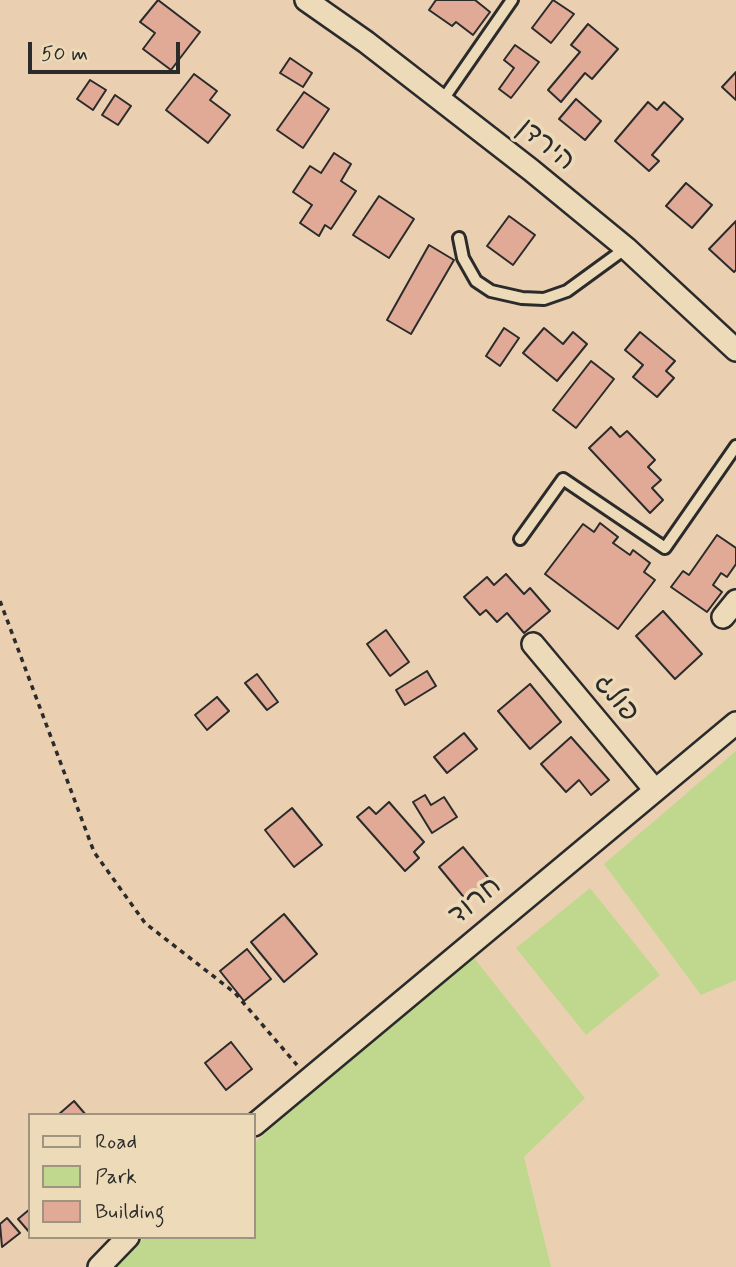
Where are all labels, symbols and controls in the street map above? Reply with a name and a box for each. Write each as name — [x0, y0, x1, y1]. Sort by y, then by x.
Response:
scale bar — [32, 28, 184, 72]
text: 50 m — [41, 40, 88, 68]
street label: הירדן — [509, 113, 581, 179]
street label: פולג — [585, 668, 645, 730]
street label: חרוד — [443, 870, 509, 934]
legend — [28, 1113, 256, 1239]
text: Road — [95, 1128, 137, 1156]
text: Park — [95, 1163, 137, 1191]
text: Building — [95, 1198, 165, 1226]

